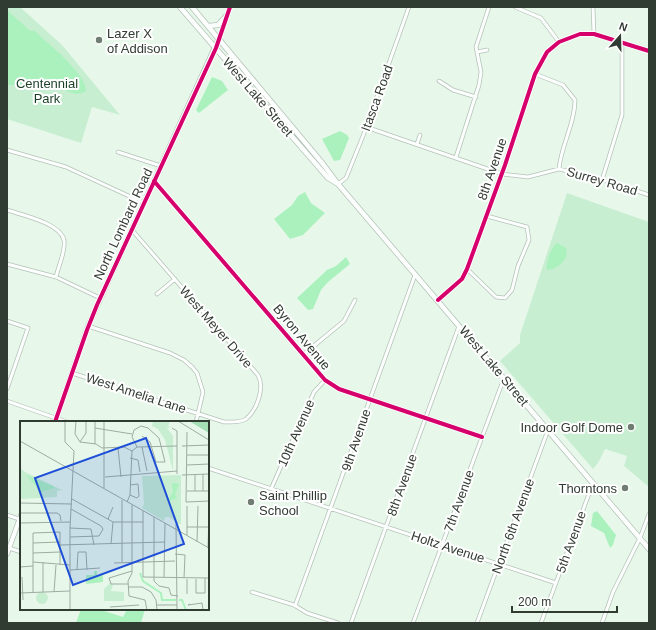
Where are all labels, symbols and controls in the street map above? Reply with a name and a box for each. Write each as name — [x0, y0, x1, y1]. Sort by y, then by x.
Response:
north arrow — [600, 16, 640, 56]
text: N — [618, 20, 629, 34]
place label: Lazer X of Addison — [107, 26, 168, 56]
marker: Lazer X of Addison — [94, 35, 104, 45]
street label: West Lake Street — [220, 55, 297, 140]
street label: Itasca Road — [358, 63, 396, 133]
park label: Centennial Park — [16, 76, 78, 106]
street label: 8th Avenue — [474, 136, 510, 202]
street label: Surrey Road — [565, 164, 639, 198]
street label: North Lombard Road — [91, 166, 155, 282]
street label: West Meyer Drive — [177, 283, 255, 371]
street label: Byron Avenue — [270, 301, 334, 373]
street label: West Lake Street — [456, 323, 532, 409]
street label: West Amelia Lane — [84, 370, 188, 416]
street label: 10th Avenue — [274, 397, 318, 469]
street label: 9th Avenue — [338, 407, 374, 473]
place label: Indoor Golf Dome — [520, 420, 623, 435]
inset map — [20, 421, 209, 610]
marker: Indoor Golf Dome — [626, 422, 636, 432]
street label: 8th Avenue — [384, 452, 420, 518]
street label: 7th Avenue — [441, 468, 477, 534]
street label: North 6th Avenue — [489, 476, 537, 576]
place label: Thorntons — [558, 481, 617, 496]
marker: Thorntons — [620, 483, 630, 493]
place label: Saint Phillip School — [259, 488, 327, 518]
marker: Saint Phillip School — [246, 497, 256, 507]
street label: 5th Avenue — [553, 509, 589, 575]
street label: Holtz Avenue — [409, 528, 487, 566]
scale bar — [512, 588, 617, 614]
text: 200 m — [518, 595, 551, 609]

